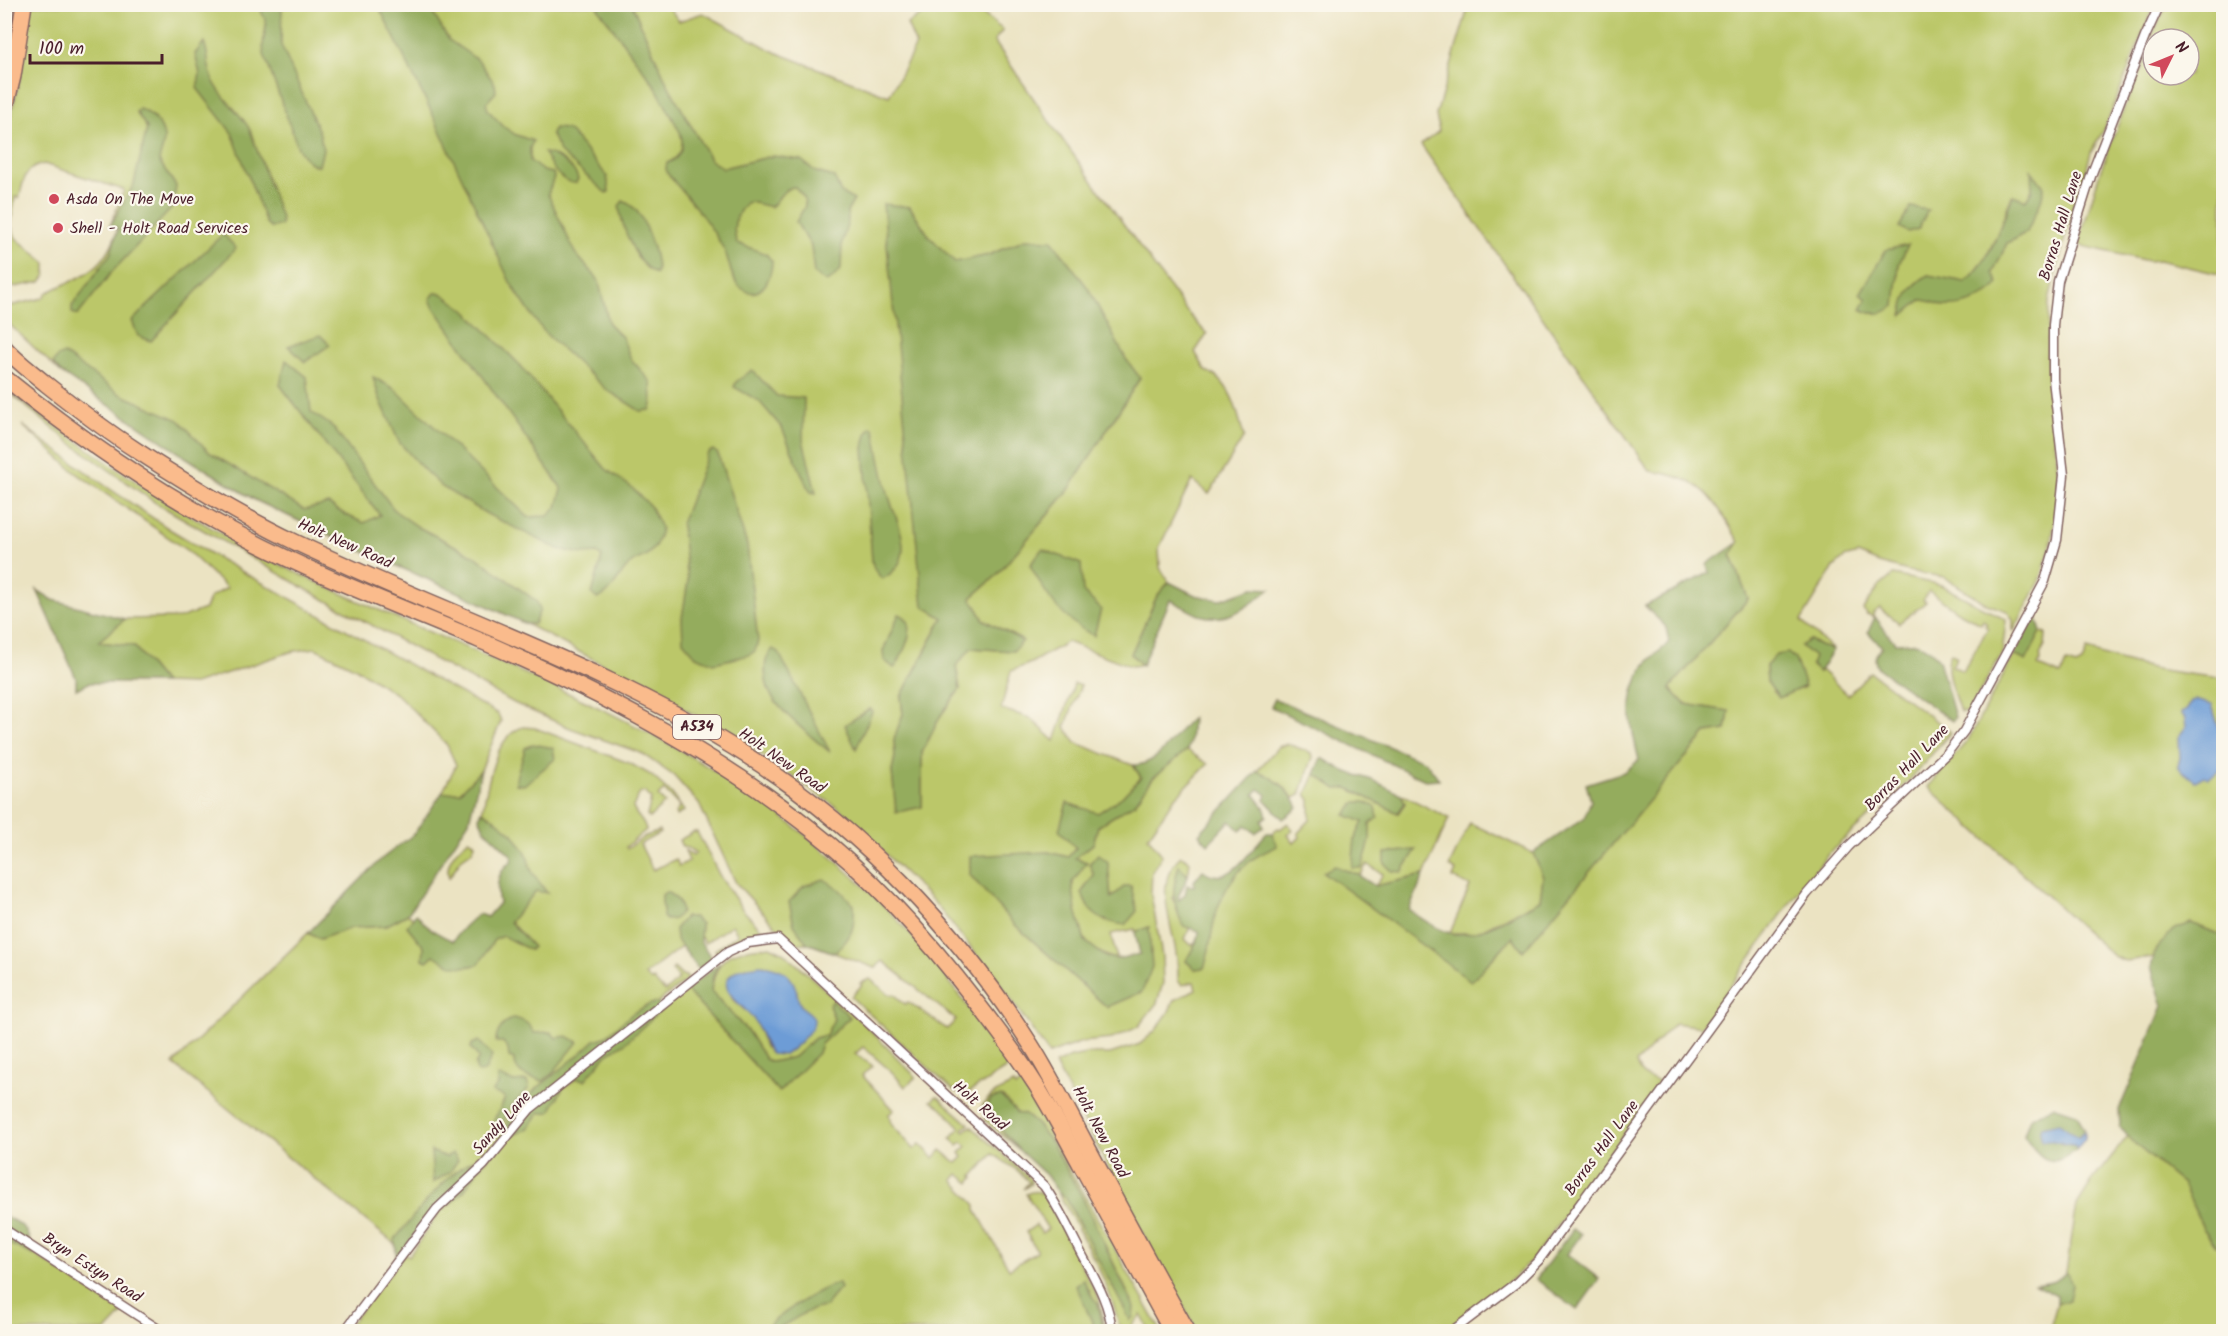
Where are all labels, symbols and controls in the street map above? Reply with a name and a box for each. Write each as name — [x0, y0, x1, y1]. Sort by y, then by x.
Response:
scale bar — [30, 27, 162, 65]
north arrow — [2141, 27, 2201, 87]
text: 100 m — [39, 35, 84, 64]
text: N — [2168, 36, 2193, 60]
street label: Borras Hall Lane — [2032, 168, 2090, 284]
place label: Asda On The Move — [66, 187, 194, 212]
marker: Asda On The Move — [47, 192, 61, 206]
place label: Shell - Holt Road Services — [70, 216, 248, 241]
marker: Shell - Holt Road Services — [51, 221, 65, 235]
street label: Holt New Road — [293, 512, 398, 577]
road number: A534 — [673, 715, 721, 739]
street label: Borras Hall Lane — [1859, 719, 1955, 817]
street label: Holt New Road — [733, 722, 832, 801]
street label: Holt Road — [947, 1075, 1014, 1138]
street label: Holt New Road — [1065, 1081, 1135, 1184]
street label: Sandy Lane — [466, 1086, 538, 1160]
street label: Borras Hall Lane — [1559, 1095, 1645, 1201]
street label: Bryn Estyn Road — [37, 1226, 148, 1310]

